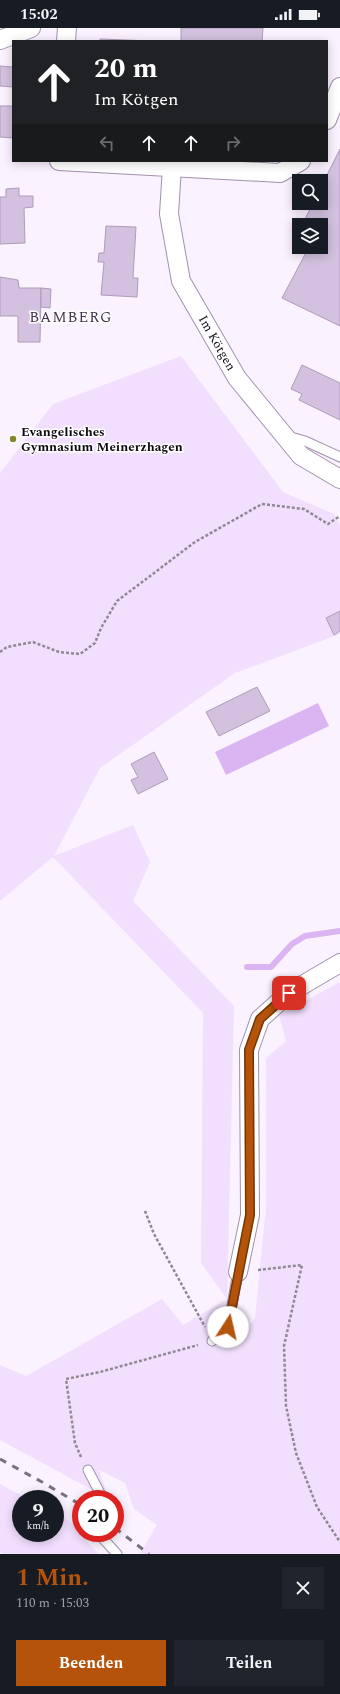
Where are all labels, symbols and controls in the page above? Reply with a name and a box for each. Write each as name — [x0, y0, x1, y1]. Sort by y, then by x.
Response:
text: 15:02 — [20, 3, 58, 26]
text: 20 m — [94, 47, 158, 90]
icon: ahead — [28, 56, 80, 108]
text: Im Kötgen — [94, 86, 179, 113]
icon: left — [96, 132, 118, 154]
icon: ahead — [138, 132, 160, 154]
icon: ahead — [180, 132, 202, 154]
icon: right — [222, 132, 244, 154]
map controls — [292, 174, 328, 254]
button: search — [292, 174, 328, 210]
button: layers — [292, 218, 328, 254]
district label: BAMBERG — [29, 306, 113, 329]
street label: Im Kötgen — [193, 312, 241, 375]
place label: Evangelisches Gymnasium Meinerzhagen — [21, 422, 183, 457]
marker: Evangelisches Gymnasium Meinerzhagen — [8, 434, 18, 444]
pin — [272, 976, 306, 1010]
icon: arrive — [278, 982, 300, 1004]
position arrow — [207, 1306, 249, 1348]
speed limit sign: 20 — [72, 1490, 124, 1542]
text: 9 — [32, 1496, 44, 1526]
text: km/h — [27, 1518, 49, 1534]
text: 1 Min. — [16, 1560, 89, 1596]
button: close — [282, 1567, 324, 1609]
text: 110 m · 15:03 — [16, 1593, 89, 1613]
button: Beenden — [16, 1640, 166, 1686]
button: Teilen — [174, 1640, 324, 1686]

